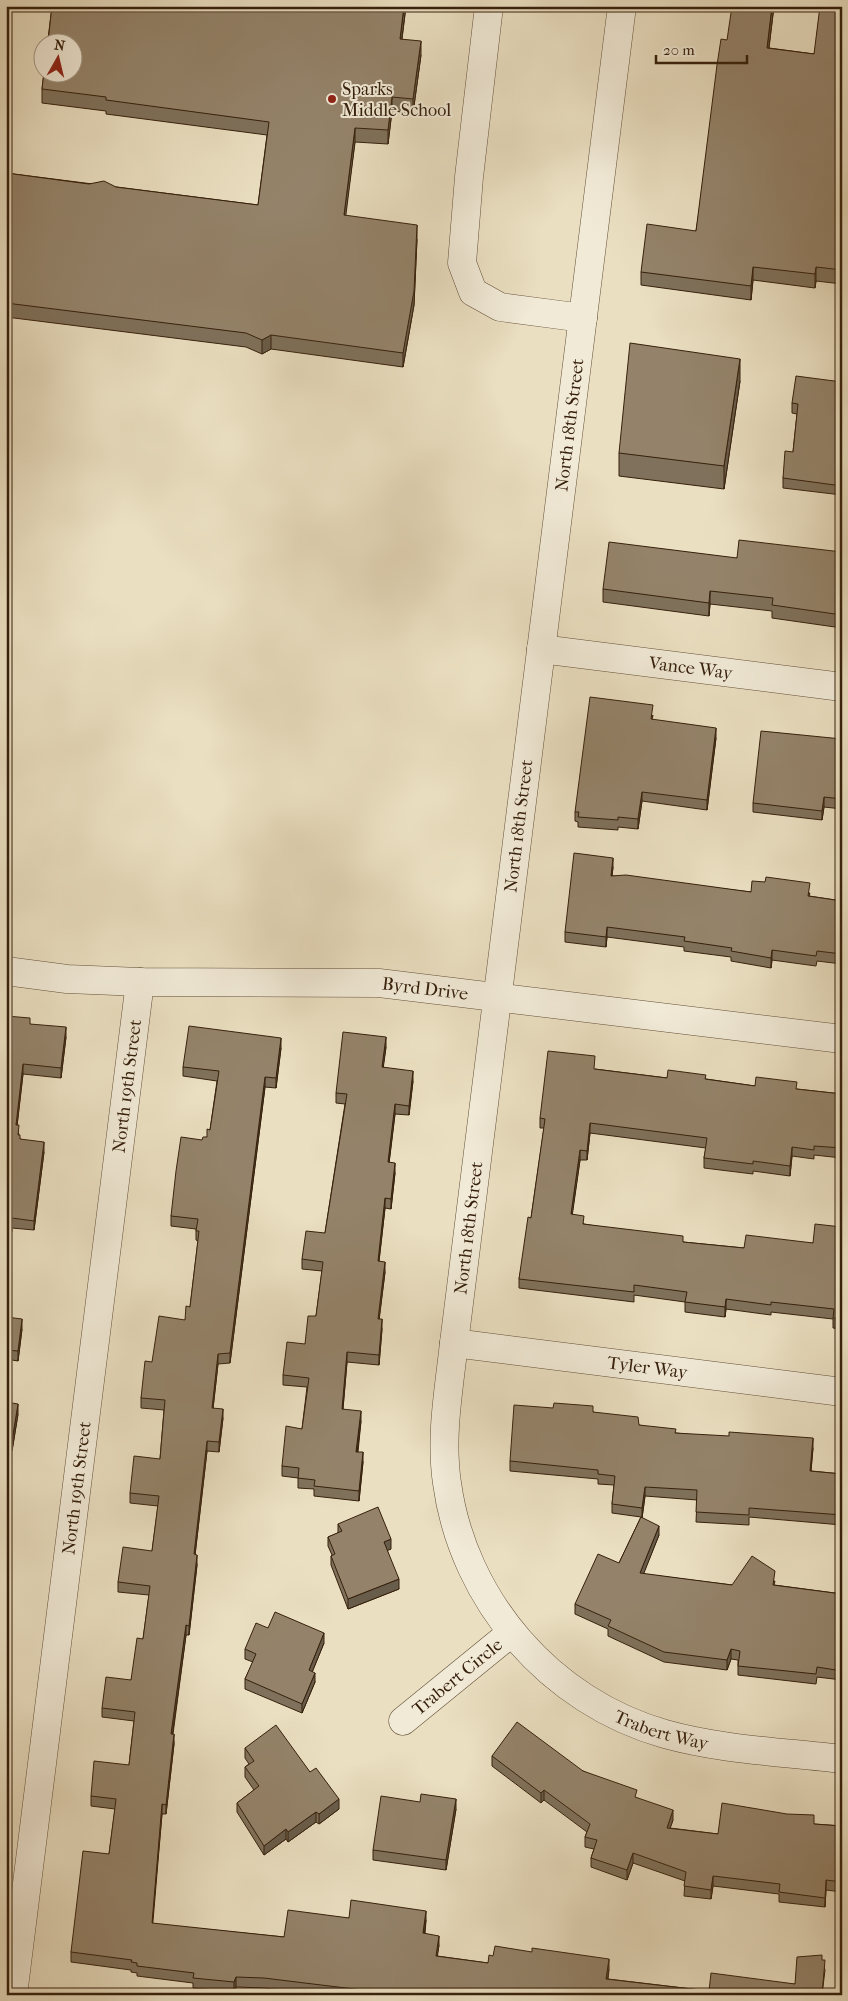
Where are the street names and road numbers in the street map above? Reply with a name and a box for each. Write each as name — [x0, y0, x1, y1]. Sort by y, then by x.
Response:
street label: North 18th Street — [551, 357, 589, 493]
street label: Vance Way — [647, 652, 735, 684]
street label: North 18th Street — [500, 758, 538, 894]
street label: Byrd Drive — [381, 973, 469, 1004]
street label: North 19th Street — [108, 1018, 146, 1154]
street label: North 18th Street — [450, 1160, 488, 1296]
street label: Tyler Way — [606, 1352, 690, 1383]
street label: North 19th Street — [58, 1419, 95, 1556]
street label: Trabert Circle — [408, 1634, 507, 1720]
street label: Trabert Way — [611, 1706, 711, 1754]

